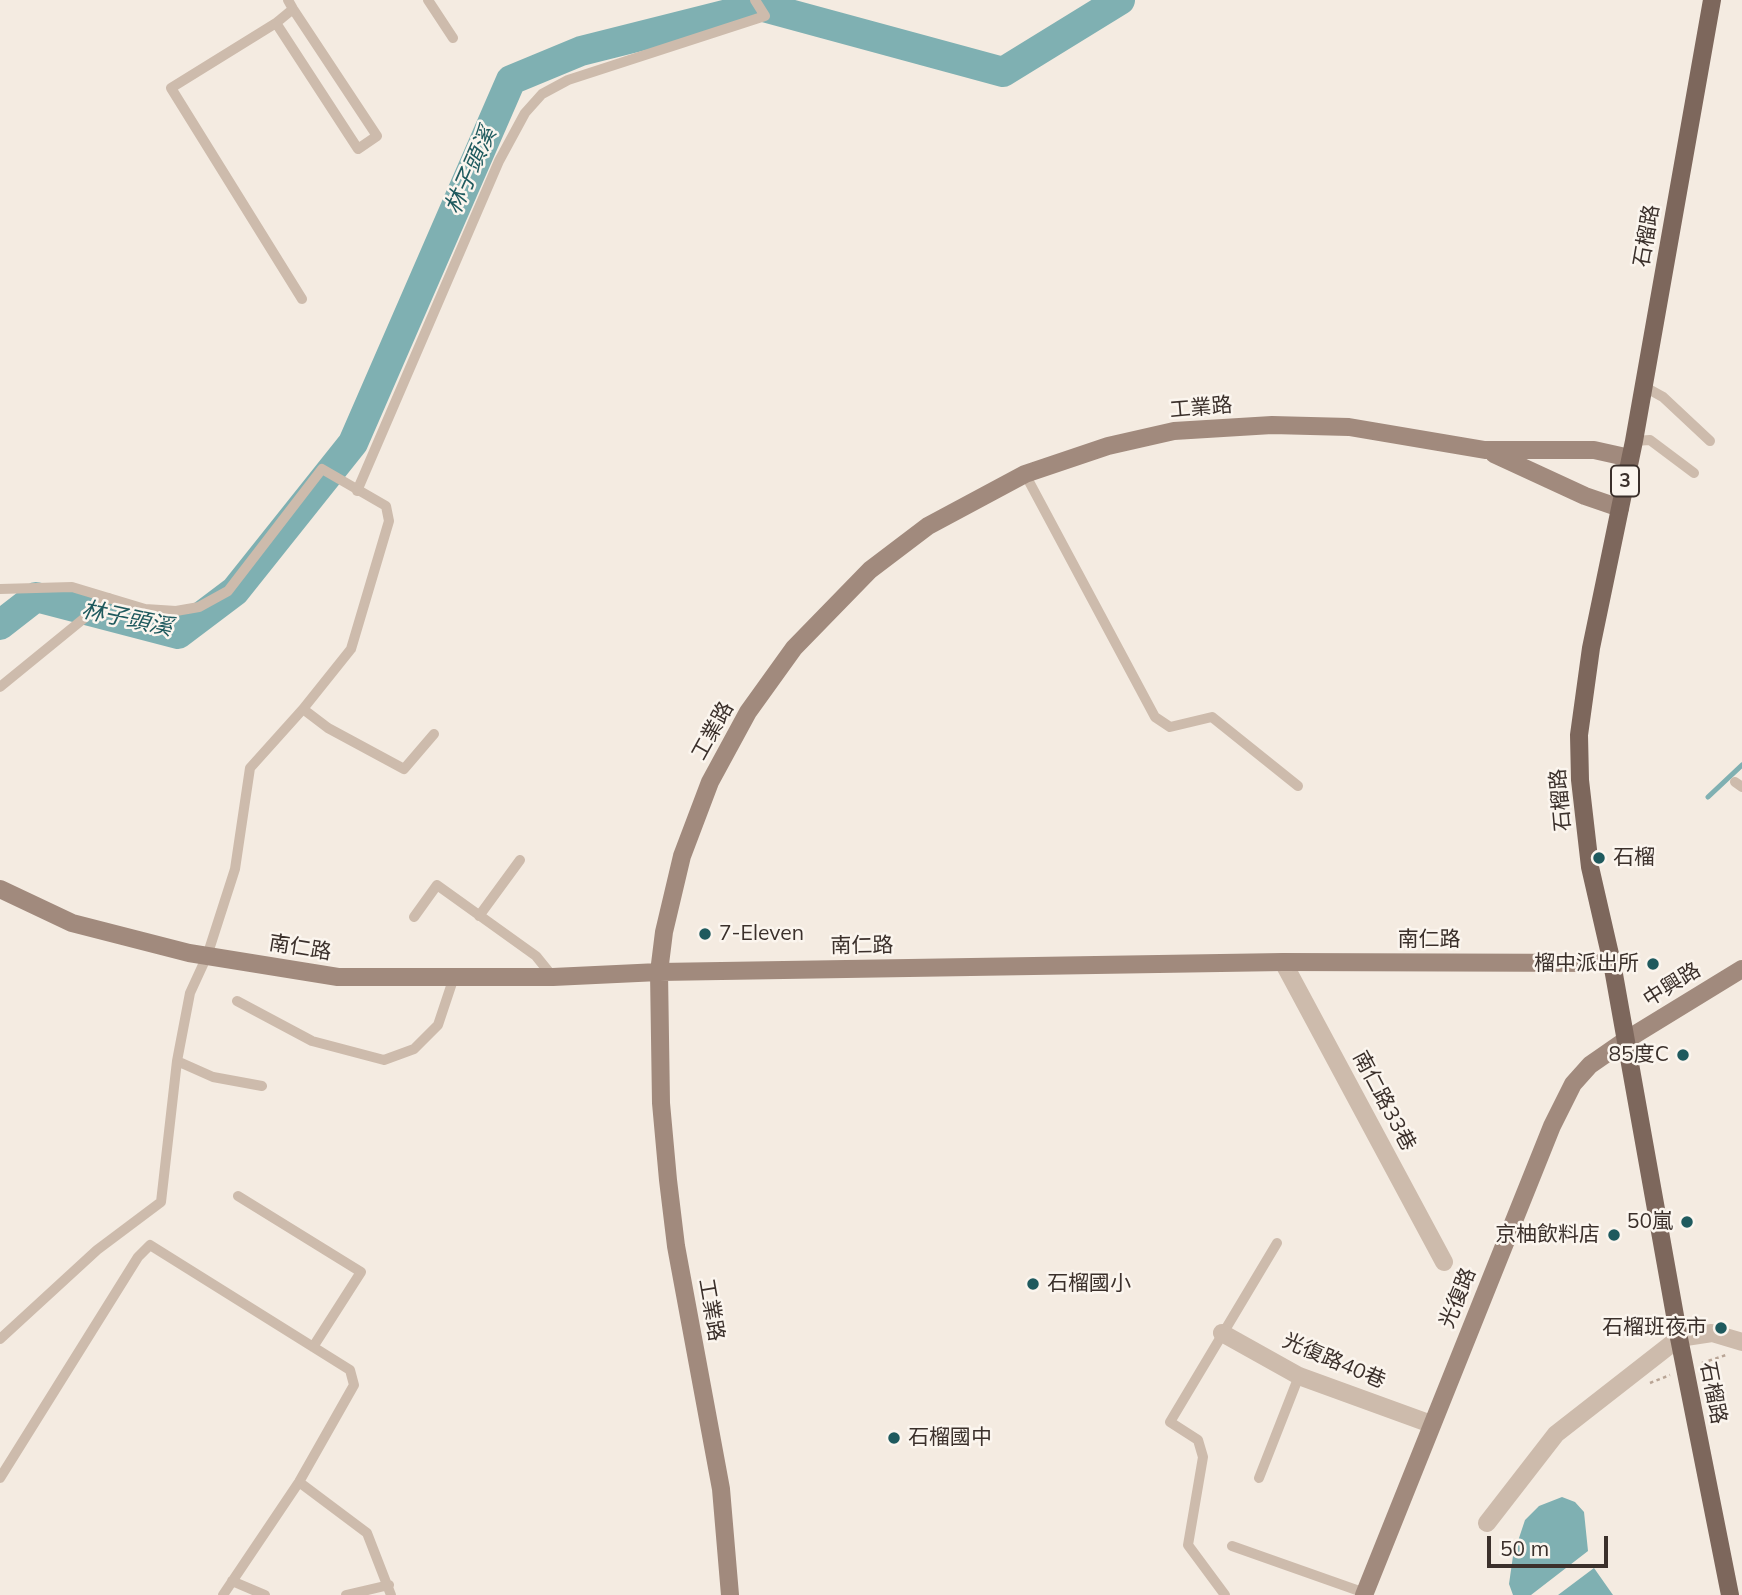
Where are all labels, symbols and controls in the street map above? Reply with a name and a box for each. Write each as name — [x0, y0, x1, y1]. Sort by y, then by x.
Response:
water label: 林子頭溪 — [440, 123, 502, 219]
street label: 石榴路 — [1629, 203, 1665, 269]
street label: 工業路 — [1169, 393, 1233, 423]
road number: 3 — [1611, 466, 1639, 496]
water label: 林子頭溪 — [79, 596, 175, 642]
street label: 工業路 — [687, 697, 739, 765]
street label: 石榴路 — [1546, 768, 1576, 832]
place label: 石榴 — [1613, 845, 1655, 871]
marker: 石榴 — [1591, 850, 1607, 866]
place label: 7-Eleven — [719, 921, 804, 947]
marker: 7-Eleven — [697, 926, 713, 942]
street label: 南仁路 — [1398, 927, 1460, 953]
street label: 南仁路 — [267, 931, 333, 965]
street label: 南仁路 — [830, 933, 894, 959]
place label: 榴中派出所 — [1534, 951, 1639, 977]
marker: 榴中派出所 — [1645, 956, 1661, 972]
street label: 中興路 — [1639, 958, 1705, 1012]
place label: 85度C — [1608, 1042, 1669, 1068]
street label: 南仁路33巷 — [1347, 1047, 1421, 1155]
marker: 85度C — [1675, 1047, 1691, 1063]
place label: 50嵐 — [1627, 1209, 1673, 1235]
marker: 50嵐 — [1679, 1214, 1695, 1230]
place label: 京柚飲料店 — [1495, 1222, 1600, 1248]
marker: 京柚飲料店 — [1606, 1227, 1622, 1243]
street label: 光復路 — [1435, 1264, 1481, 1332]
place label: 石榴國小 — [1047, 1271, 1131, 1297]
marker: 石榴國小 — [1025, 1276, 1041, 1292]
street label: 工業路 — [693, 1277, 729, 1343]
place label: 石榴班夜市 — [1602, 1315, 1707, 1341]
marker: 石榴班夜市 — [1713, 1320, 1729, 1336]
street label: 光復路40巷 — [1279, 1328, 1389, 1394]
street label: 石榴路 — [1695, 1360, 1731, 1426]
place label: 石榴國中 — [908, 1425, 992, 1451]
marker: 石榴國中 — [886, 1430, 902, 1446]
scale bar — [1490, 1522, 1611, 1566]
text: 50 m — [1500, 1535, 1549, 1561]

